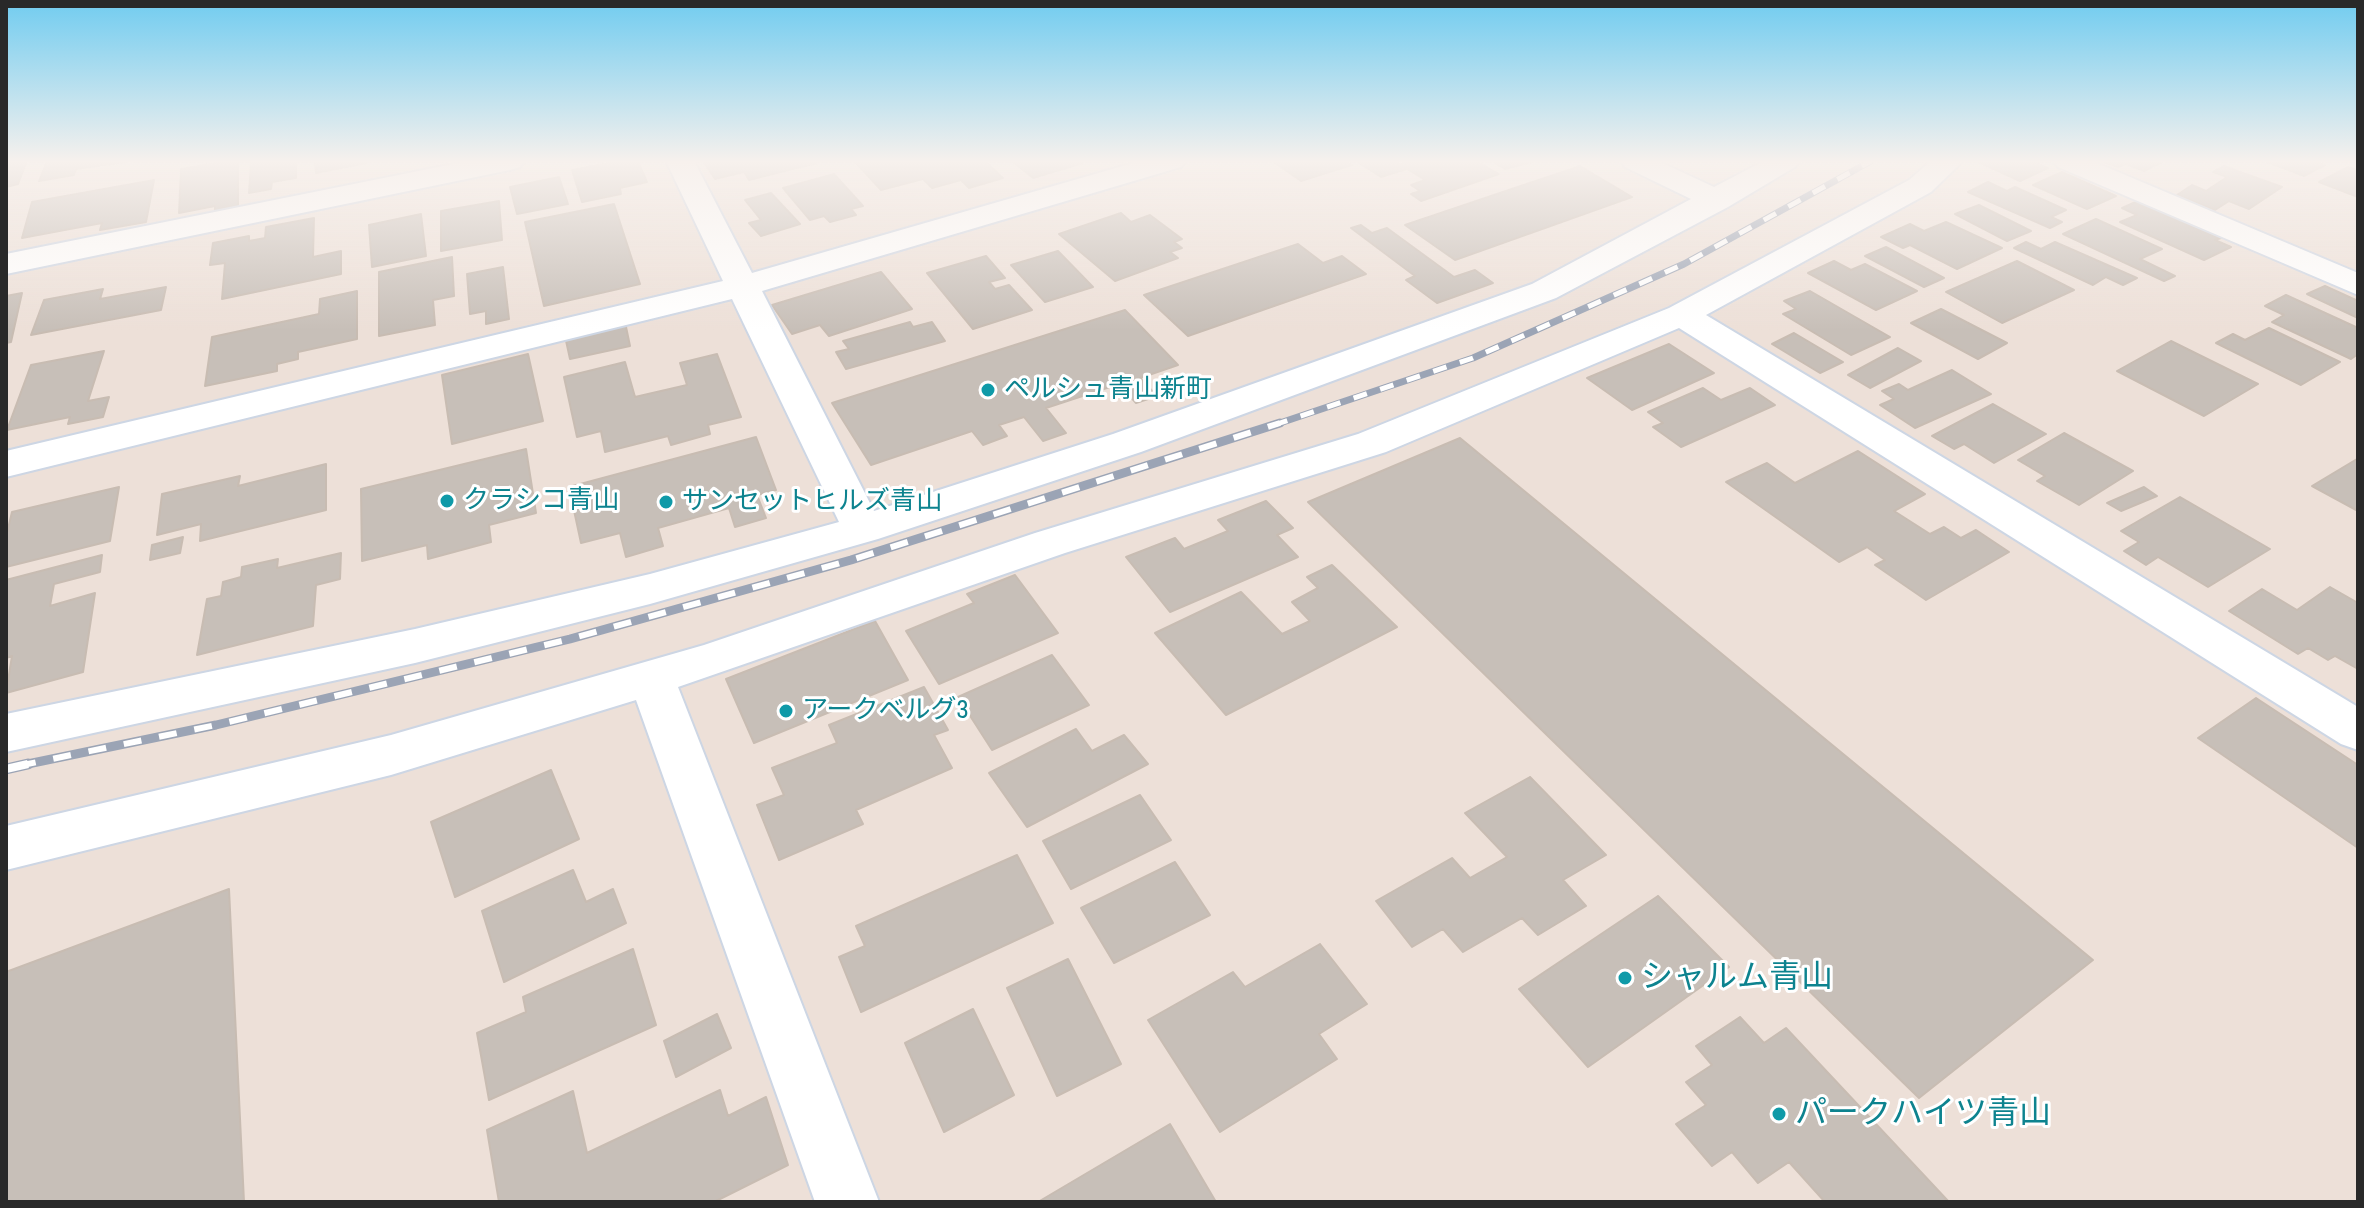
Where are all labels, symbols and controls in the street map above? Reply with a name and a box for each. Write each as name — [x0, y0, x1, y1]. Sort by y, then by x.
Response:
place label: ペルシュ青山新町 — [1004, 374, 1212, 406]
marker: ペルシュ青山新町 — [979, 381, 997, 399]
place label: クラシコ青山 — [463, 485, 619, 517]
place label: サンセットヒルズ青山 — [682, 486, 942, 518]
marker: クラシコ青山 — [438, 492, 456, 510]
marker: サンセットヒルズ青山 — [657, 493, 675, 511]
place label: アークベルグ3 — [802, 695, 968, 727]
marker: アークベルグ3 — [777, 702, 795, 720]
place label: シャルム青山 — [1641, 959, 1833, 997]
marker: シャルム青山 — [1616, 969, 1634, 987]
place label: パークハイツ青山 — [1795, 1095, 2051, 1133]
marker: パークハイツ青山 — [1770, 1105, 1788, 1123]

